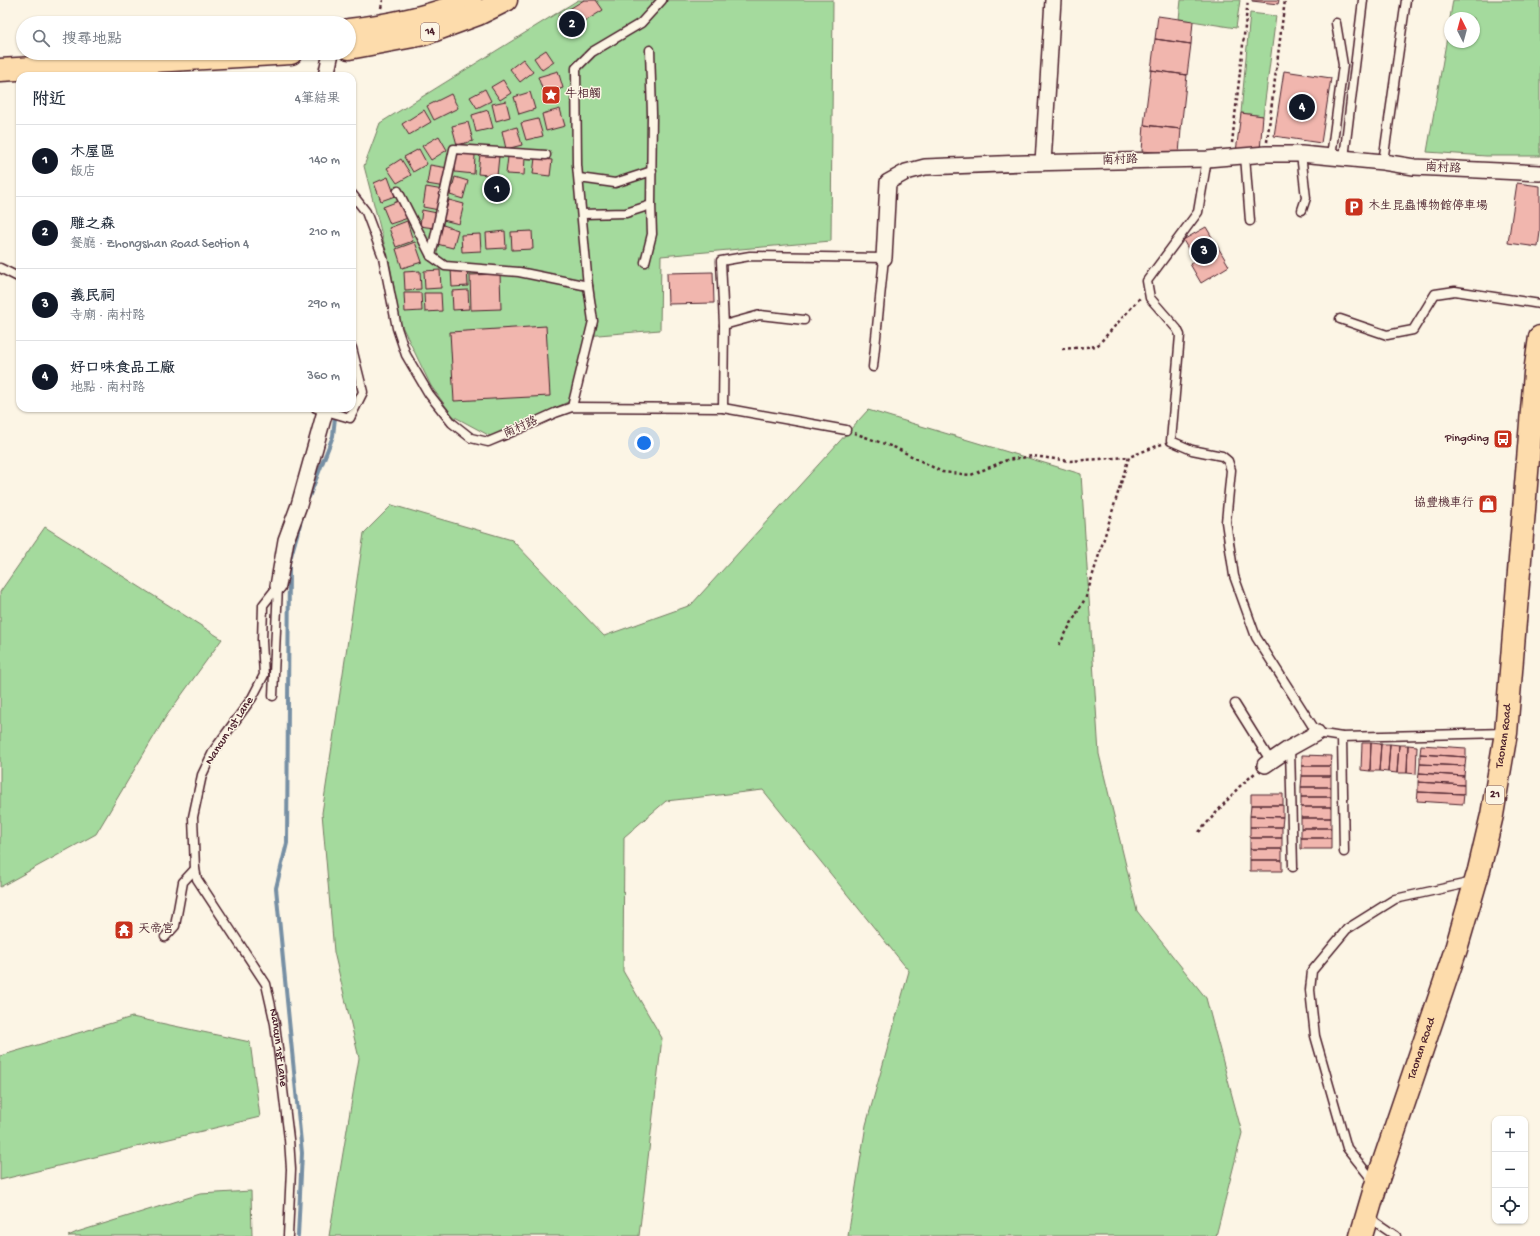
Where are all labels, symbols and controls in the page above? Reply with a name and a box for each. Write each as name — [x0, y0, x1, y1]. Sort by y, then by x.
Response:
pin: 2 — [559, 9, 585, 39]
north arrow — [1444, 12, 1480, 48]
search box — [16, 16, 356, 60]
road number: 14 — [421, 23, 439, 41]
icon: search — [30, 27, 52, 49]
text: 搜尋地點 — [62, 31, 122, 49]
place icon: 牛相觸 — [540, 84, 562, 106]
place label: 牛相觸 — [565, 87, 601, 102]
text: 附近 — [32, 91, 66, 111]
text: 4筆結果 — [295, 92, 340, 107]
pin: 4 — [1289, 92, 1315, 122]
text: 木屋區 — [70, 144, 115, 162]
street label: 南村路 — [1102, 151, 1138, 169]
text: 1 — [42, 153, 48, 168]
text: 140 m — [309, 153, 340, 168]
street label: 南村路 — [1425, 159, 1461, 177]
text: 飯店 — [70, 165, 96, 180]
pin: 1 — [484, 174, 510, 204]
parking icon: 木生昆蟲博物館停車場 — [1343, 196, 1365, 218]
place label: 木生昆蟲博物館停車場 — [1368, 198, 1488, 214]
text: 雕之森 — [70, 216, 115, 234]
text: 2 — [42, 225, 48, 240]
text: 210 m — [309, 225, 340, 240]
pin: 3 — [1191, 236, 1217, 266]
text: 餐廳 · Zhongshan Road Section 4 — [70, 237, 249, 252]
text: 義民祠 — [70, 288, 115, 306]
text: 3 — [42, 297, 48, 312]
text: 290 m — [307, 297, 340, 312]
text: 寺廟 · 南村路 — [70, 309, 145, 324]
text: 好口味食品工廠 — [70, 360, 175, 378]
text: 4 — [42, 369, 48, 384]
text: 360 m — [307, 369, 340, 384]
text: 地點 · 南村路 — [70, 381, 145, 396]
street label: 南村路 — [501, 412, 540, 442]
bus stop icon: Pingding — [1492, 428, 1514, 450]
place label: Pingding — [1444, 432, 1489, 446]
your location — [634, 433, 654, 453]
shop icon: 協豐機車行 — [1477, 493, 1499, 515]
place label: 協豐機車行 — [1414, 495, 1474, 511]
street label: Nancun 1st Lane — [203, 694, 258, 768]
street label: Taonan Road — [1493, 703, 1515, 770]
road number: 21 — [1486, 786, 1504, 804]
temple icon: 天帝宮 — [113, 919, 135, 941]
place label: 天帝宮 — [138, 922, 174, 937]
street label: Nancun 1st Lane — [265, 1007, 290, 1088]
street label: Taonan Road — [1405, 1015, 1440, 1083]
map controls — [1492, 1116, 1528, 1224]
button: + — [1492, 1116, 1528, 1152]
button: − — [1492, 1152, 1528, 1188]
button: locate — [1492, 1188, 1528, 1224]

